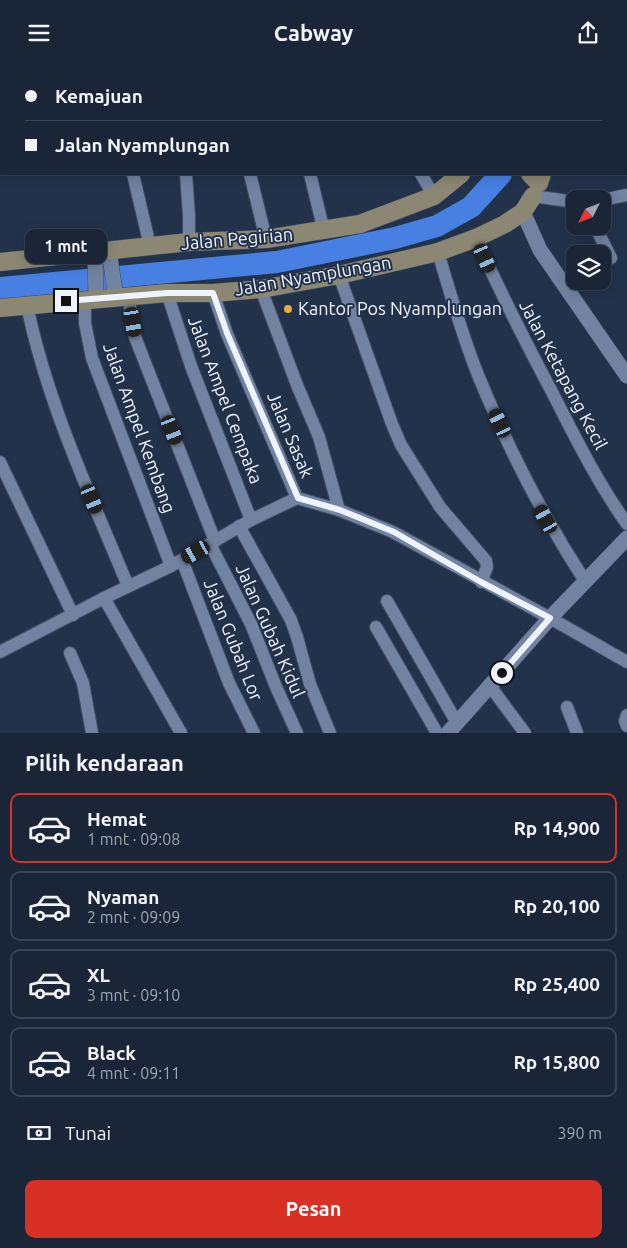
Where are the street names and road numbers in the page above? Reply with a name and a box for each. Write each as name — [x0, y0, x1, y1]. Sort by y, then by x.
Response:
street label: Jalan Pegirian — [180, 223, 294, 253]
street label: Jalan Nyamplungan — [233, 251, 393, 299]
street label: Jalan Ketapang Kecil — [516, 296, 612, 453]
street label: Jalan Ampel Cempaka — [185, 313, 267, 486]
street label: Jalan Ampel Kembang — [100, 340, 180, 515]
street label: Jalan Sasak — [264, 389, 318, 481]
street label: Jalan Gubah Kidul — [232, 561, 309, 701]
street label: Jalan Gubah Lor — [200, 576, 268, 704]

